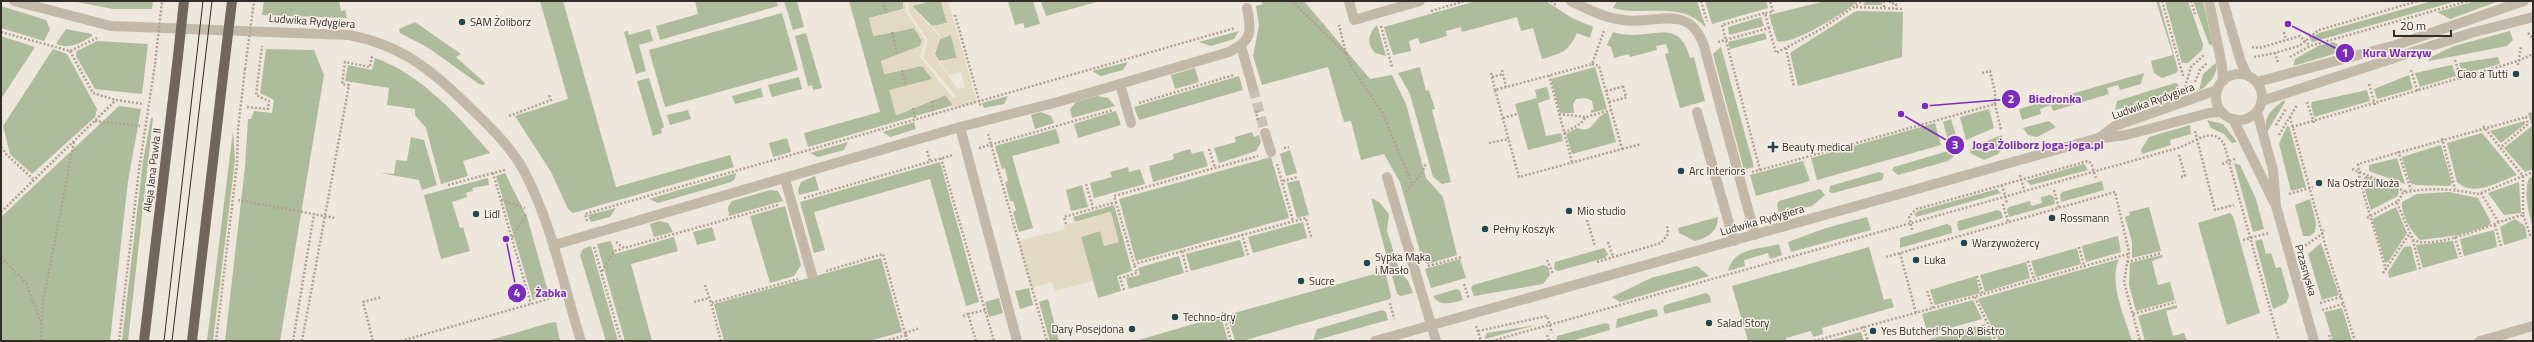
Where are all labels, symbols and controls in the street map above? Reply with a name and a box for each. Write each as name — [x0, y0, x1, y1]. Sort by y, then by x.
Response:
street label: Ludwika Rydygiera — [268, 10, 356, 32]
scale bar — [2394, 12, 2451, 38]
place label: SAM Żoliborz — [470, 14, 531, 30]
text: 20 m — [2400, 16, 2426, 35]
marker: SAM Żoliborz — [457, 17, 467, 27]
callout: Kura Warzyw — [2335, 41, 2440, 65]
text: 1 — [2342, 43, 2348, 62]
text: Kura Warzyw — [2362, 43, 2432, 62]
place label: Ciao a Tutti — [2457, 66, 2508, 82]
marker: Ciao a Tutti — [2511, 69, 2521, 79]
street label: Ludwika Rydygiera — [2109, 78, 2197, 123]
callout: Biedronka — [2001, 87, 2090, 111]
text: 2 — [2008, 89, 2014, 108]
text: Biedronka — [2029, 89, 2081, 108]
street label: Aleja Jana Pawła II — [139, 127, 165, 213]
callout: Joga Żoliborz joga-joga.pl — [1945, 133, 2112, 157]
text: 3 — [1952, 135, 1958, 154]
text: Joga Żoliborz joga-joga.pl — [1972, 135, 2104, 154]
place label: Beauty medical — [1782, 139, 1853, 155]
marker: Beauty medical — [1767, 141, 1779, 153]
place label: Arc Interiors — [1689, 163, 1745, 179]
marker: Arc Interiors — [1676, 166, 1686, 176]
place label: Na Ostrzu Noża — [2327, 175, 2400, 191]
marker: Na Ostrzu Noża — [2314, 178, 2324, 188]
street label: Ludwika Rydygiera — [1718, 200, 1806, 240]
place label: Mio studio — [1577, 203, 1626, 219]
place label: Lidl — [484, 206, 500, 222]
marker: Mio studio — [1564, 206, 1574, 216]
marker: Lidl — [471, 209, 481, 219]
place label: Rossmann — [2060, 210, 2109, 226]
marker: Rossmann — [2047, 213, 2057, 223]
place label: Pełny Koszyk — [1493, 221, 1555, 237]
marker: Pełny Koszyk — [1480, 224, 1490, 234]
place label: Warzywożercy — [1972, 235, 2040, 251]
marker: Warzywożercy — [1959, 238, 1969, 248]
street label: Przasnyska — [2291, 242, 2321, 298]
place label: Sypka Mąka i Masło — [1375, 249, 1431, 278]
place label: Luka — [1924, 252, 1946, 268]
marker: Luka — [1911, 255, 1921, 265]
marker: Sypka Mąka i Masło — [1362, 258, 1372, 268]
place label: Sucre — [1309, 273, 1335, 289]
marker: Sucre — [1296, 276, 1306, 286]
callout: Żabka — [507, 281, 574, 305]
text: 4 — [514, 283, 521, 302]
text: Żabka — [535, 283, 567, 302]
place label: Techno-dry — [1183, 309, 1236, 325]
marker: Techno-dry — [1170, 312, 1180, 322]
place label: Salad Story — [1717, 315, 1770, 331]
marker: Salad Story — [1704, 318, 1714, 328]
place label: Dary Posejdona — [1051, 321, 1124, 337]
place label: Yes Butcher! Shop & Bistro — [1881, 323, 2005, 339]
marker: Dary Posejdona — [1127, 324, 1137, 334]
marker: Yes Butcher! Shop & Bistro — [1868, 326, 1878, 336]

